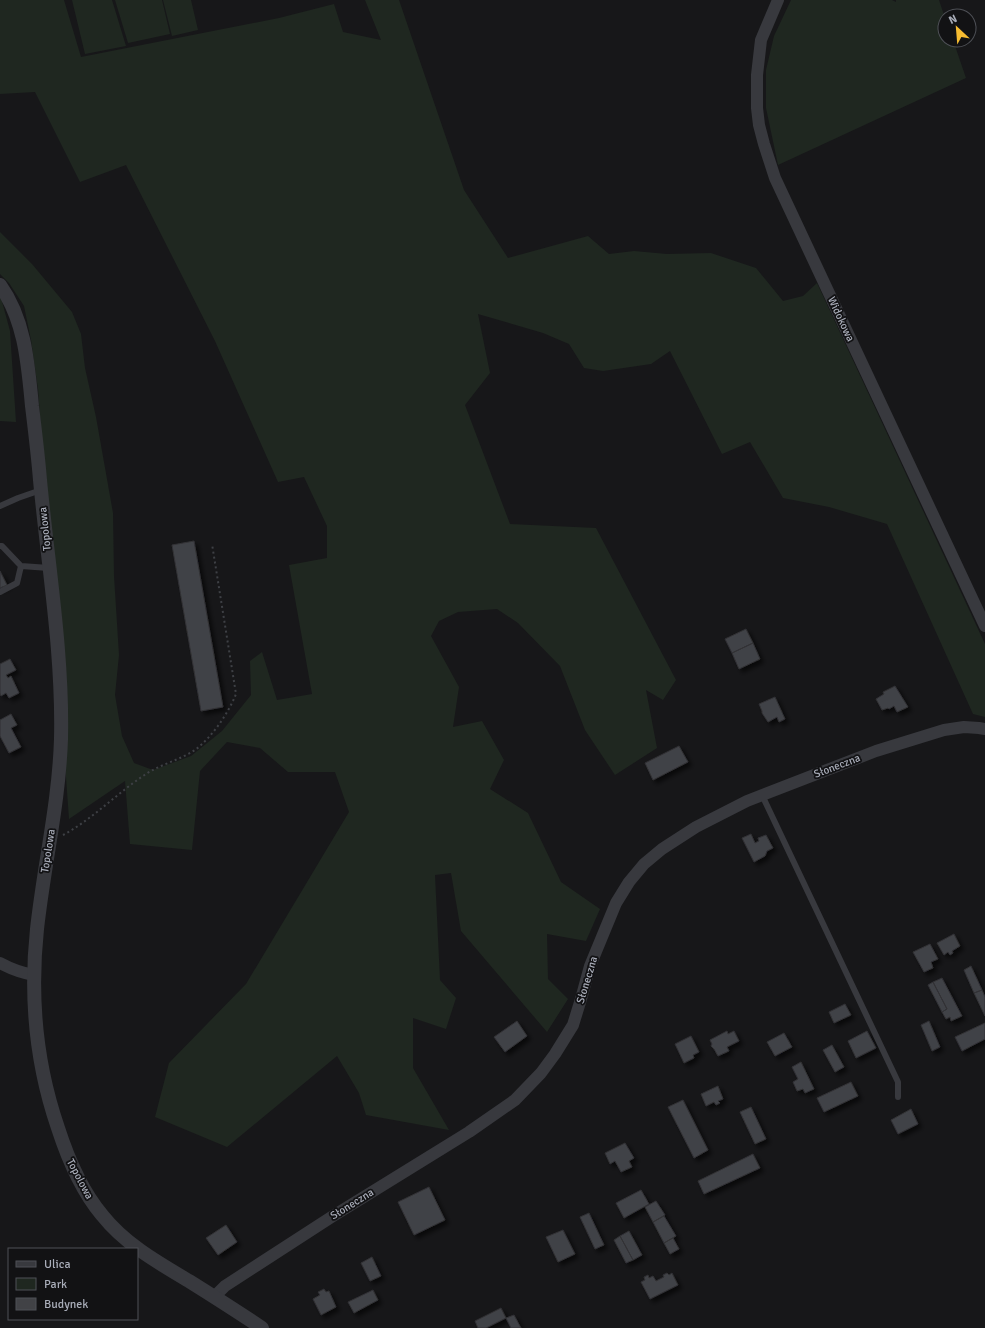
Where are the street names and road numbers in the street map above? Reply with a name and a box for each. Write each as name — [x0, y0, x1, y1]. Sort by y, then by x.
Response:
street label: Widokowa — [825, 294, 857, 344]
street label: Topolowa — [36, 506, 54, 552]
street label: Słoneczna — [812, 751, 862, 781]
street label: Topolowa — [38, 828, 58, 874]
street label: Słoneczna — [574, 954, 600, 1005]
street label: Topolowa — [64, 1157, 96, 1202]
street label: Słoneczna — [328, 1185, 376, 1222]

